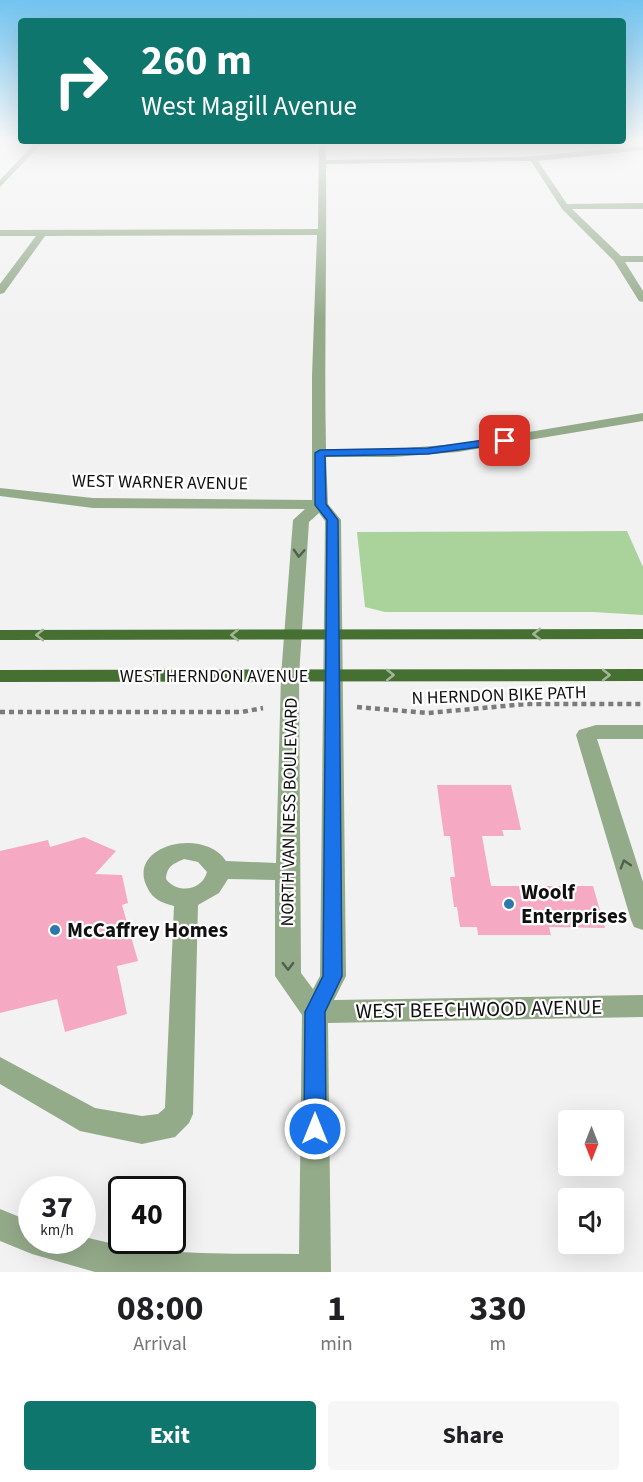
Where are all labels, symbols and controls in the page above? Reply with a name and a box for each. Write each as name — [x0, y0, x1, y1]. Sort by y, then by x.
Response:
text: 260 m — [141, 31, 252, 91]
icon: right — [42, 42, 120, 120]
text: West Magill Avenue — [141, 87, 357, 126]
pin — [479, 415, 530, 466]
icon: arrive — [488, 424, 521, 457]
street label: WEST WARNER AVENUE — [72, 468, 248, 497]
one-way arrow — [292, 549, 305, 558]
one-way arrow — [532, 628, 541, 640]
one-way arrow — [36, 629, 45, 641]
one-way arrow — [231, 629, 240, 641]
street label: WEST HERNDON AVENUE — [120, 664, 308, 689]
one-way arrow — [385, 669, 394, 681]
one-way arrow — [601, 669, 610, 681]
street label: N HERNDON BIKE PATH — [411, 680, 587, 711]
street label: NORTH VAN NESS BOULEVARD — [275, 697, 304, 927]
one-way arrow — [620, 859, 633, 870]
place label: Woolf Enterprises — [521, 877, 627, 931]
marker: Woolf Enterprises — [502, 897, 516, 911]
place label: McCaffrey Homes — [67, 915, 228, 945]
marker: McCaffrey Homes — [48, 923, 62, 937]
one-way arrow — [282, 961, 294, 970]
street label: WEST BEECHWOOD AVENUE — [355, 992, 603, 1026]
position arrow — [283, 1097, 347, 1161]
north arrow — [558, 1110, 624, 1176]
map controls — [558, 1110, 624, 1254]
speed limit sign: 40 — [108, 1176, 186, 1254]
text: 37 — [41, 1186, 73, 1229]
button: sound — [558, 1188, 624, 1254]
text: km/h — [40, 1220, 74, 1241]
text: 08:00 — [117, 1283, 204, 1334]
text: 1 — [327, 1283, 346, 1334]
text: 330 — [469, 1283, 526, 1334]
text: Arrival — [133, 1330, 187, 1358]
text: min — [320, 1330, 353, 1358]
text: m — [489, 1330, 506, 1358]
button: Exit — [24, 1401, 316, 1470]
button: Share — [328, 1401, 619, 1470]

